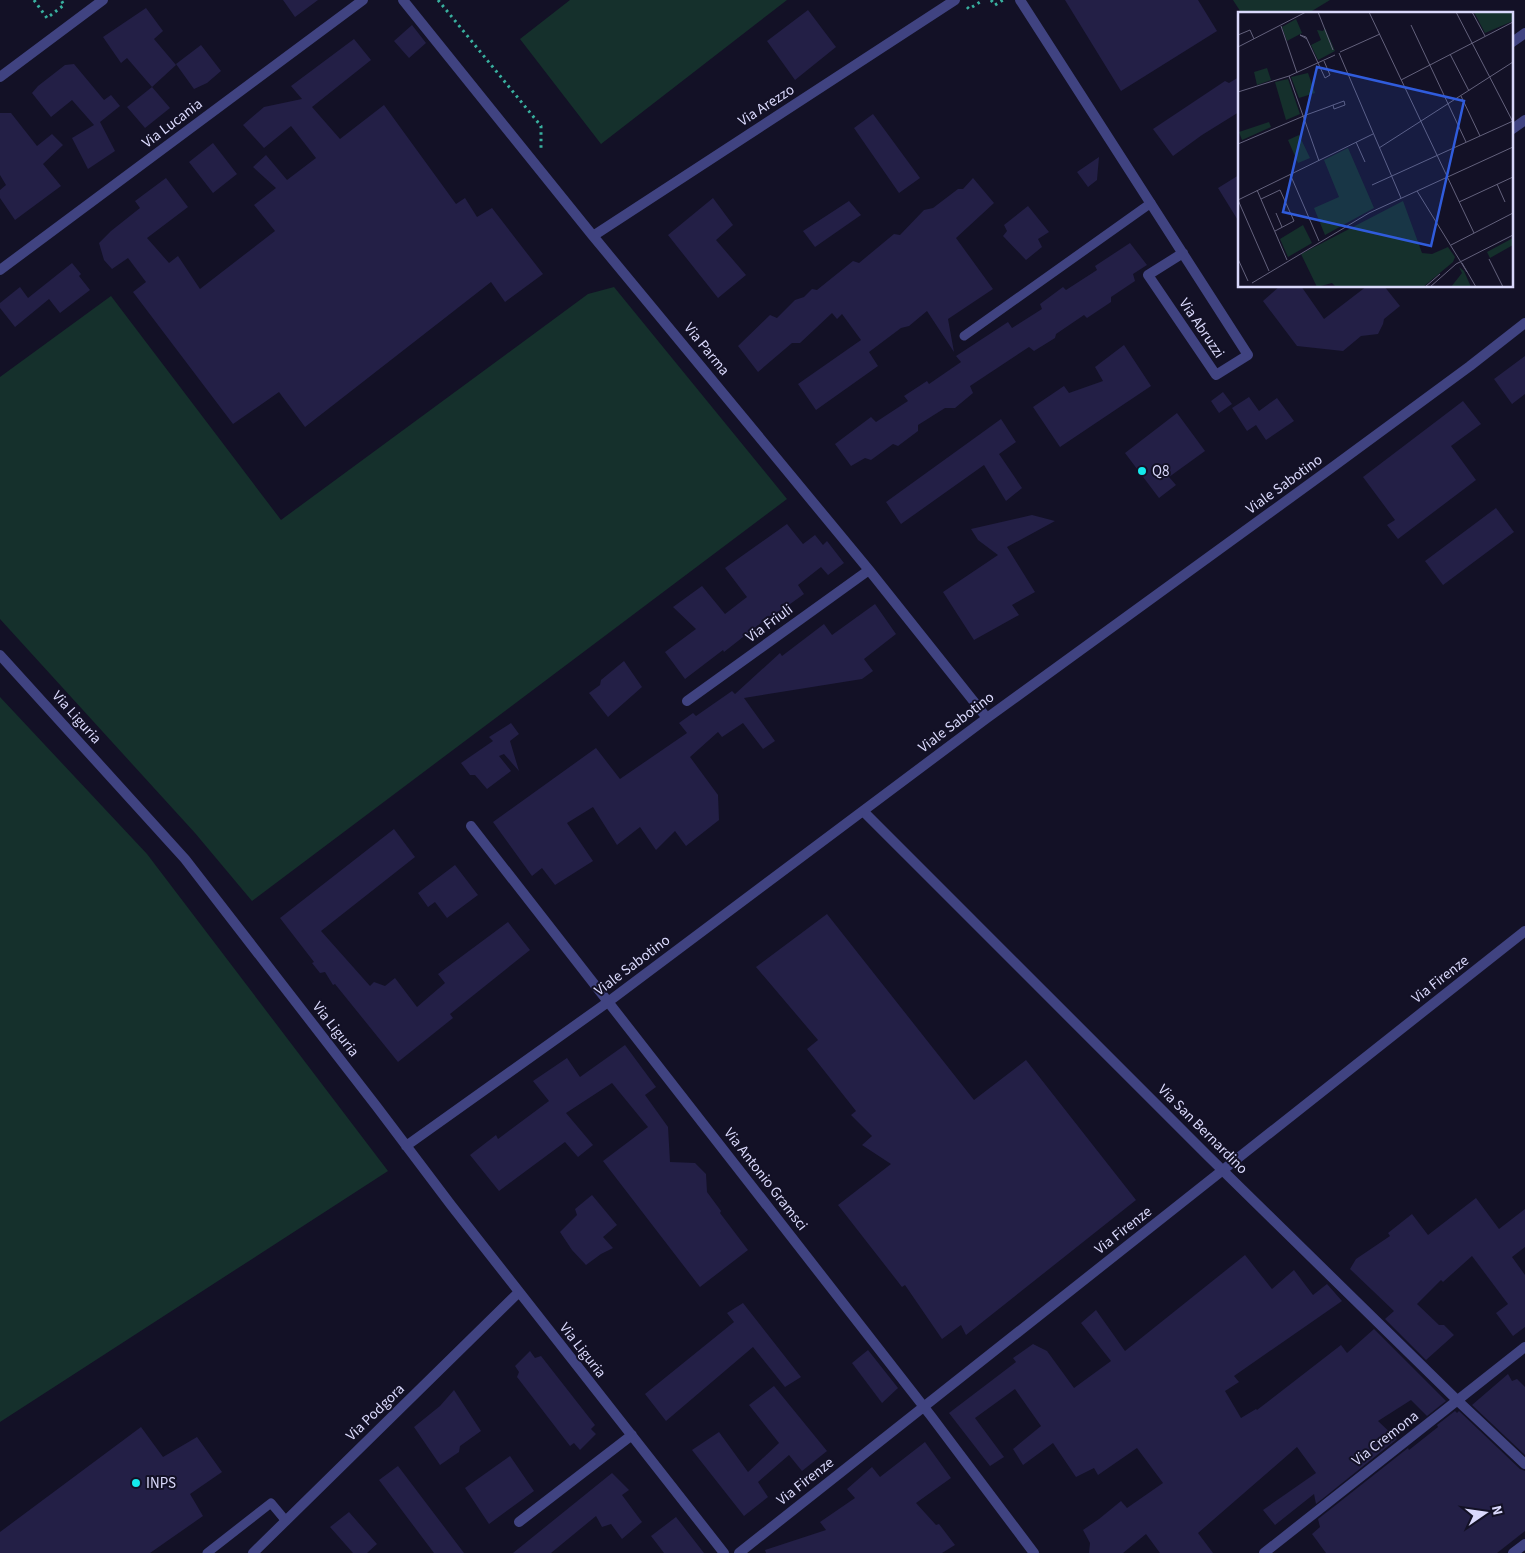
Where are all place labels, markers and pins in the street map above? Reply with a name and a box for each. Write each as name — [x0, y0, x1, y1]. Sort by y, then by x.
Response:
place label: Q8 — [1152, 461, 1169, 482]
marker: Q8 — [1136, 465, 1148, 477]
place label: INPS — [146, 1473, 176, 1494]
marker: INPS — [130, 1477, 142, 1489]

